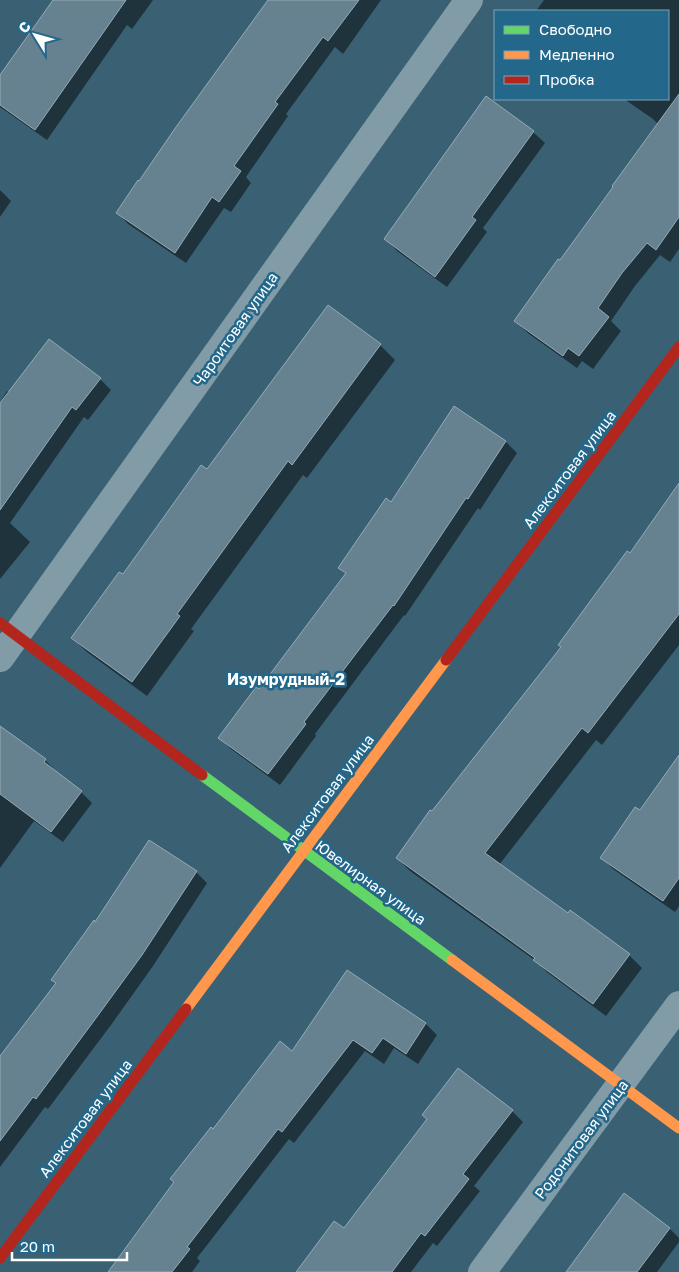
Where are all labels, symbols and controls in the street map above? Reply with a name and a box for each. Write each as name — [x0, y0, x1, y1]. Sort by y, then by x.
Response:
north arrow — [10, 10, 60, 60]
legend — [494, 10, 669, 100]
text: С — [14, 18, 34, 36]
text: Свободно — [539, 20, 612, 38]
text: Медленно — [539, 45, 615, 63]
text: Пробка — [539, 70, 594, 88]
street label: Чароитовая улица — [189, 268, 281, 390]
street label: Алекситовая улица — [519, 407, 619, 531]
district label: Изумрудный-2 — [227, 669, 345, 689]
street label: Алекситовая улица — [277, 731, 377, 855]
street label: Ювелирная улица — [312, 836, 430, 928]
street label: Алекситовая улица — [35, 1056, 135, 1180]
street label: Родонитовая улица — [530, 1076, 632, 1202]
scale bar — [12, 1230, 128, 1262]
text: 20 m — [20, 1237, 55, 1255]

